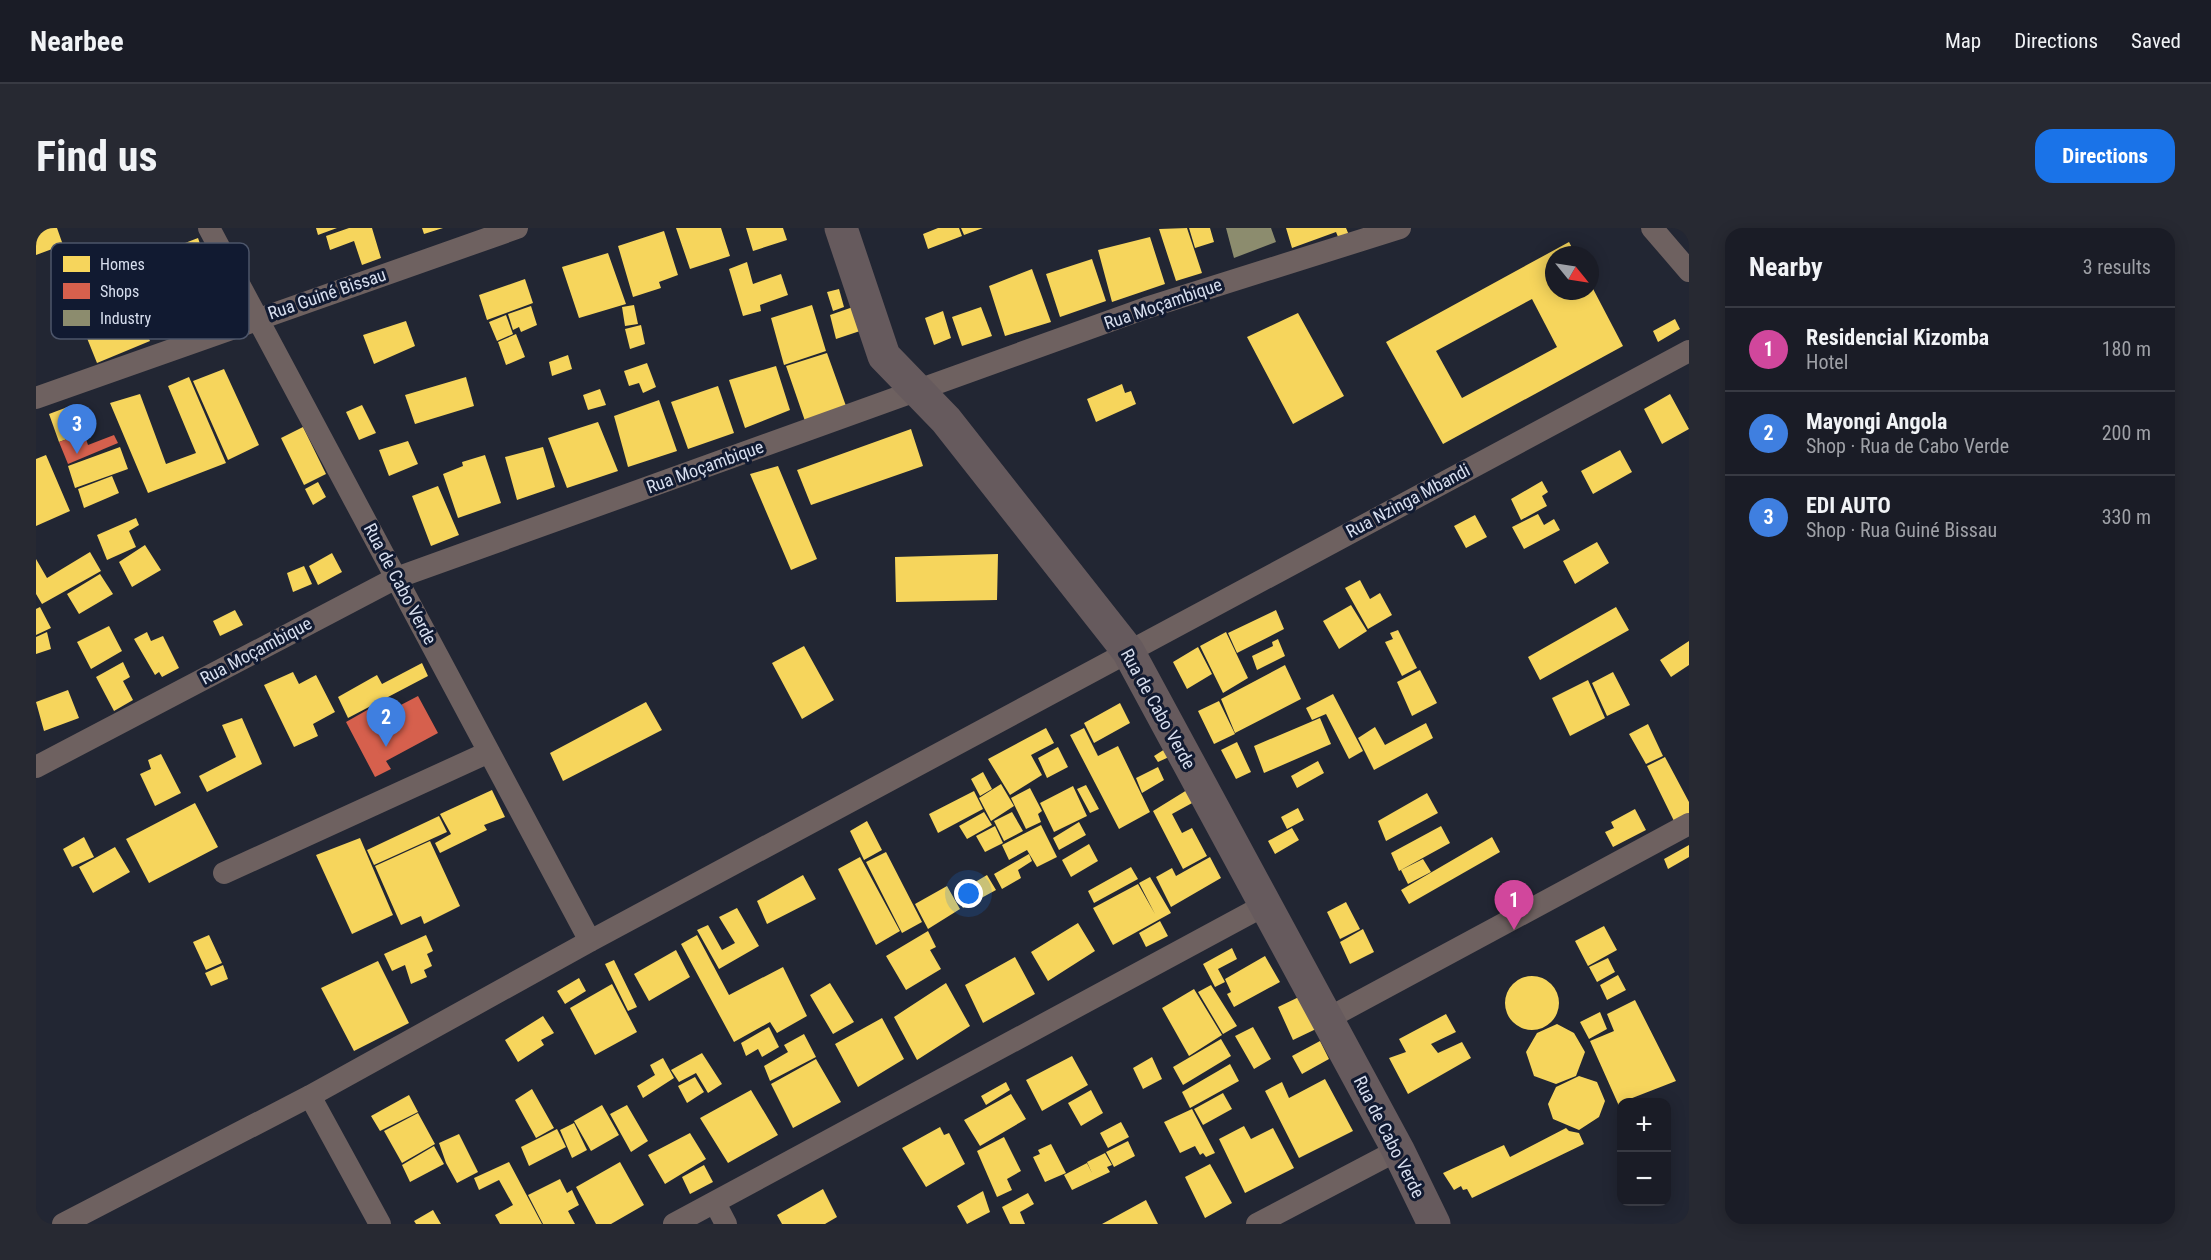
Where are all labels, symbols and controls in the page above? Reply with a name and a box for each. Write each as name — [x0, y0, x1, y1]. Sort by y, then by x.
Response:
text: Nearbee — [30, 25, 124, 58]
text: Map — [1945, 29, 1981, 53]
text: Directions — [2014, 29, 2098, 53]
text: Saved — [2131, 29, 2181, 53]
button: Directions — [2035, 129, 2175, 183]
text: Find us — [36, 132, 157, 181]
legend — [51, 243, 249, 339]
north arrow — [1545, 246, 1599, 300]
text: Nearby — [1749, 252, 1823, 282]
text: Homes — [100, 255, 145, 274]
text: 3 results — [2083, 255, 2151, 279]
street label: Rua Guiné Bissau — [265, 264, 389, 324]
street label: Rua Moçambique — [1101, 274, 1225, 334]
text: Shops — [100, 282, 139, 301]
text: Industry — [100, 309, 151, 328]
text: Residencial Kizomba — [1806, 325, 1989, 350]
text: 1 — [1763, 337, 1774, 361]
text: 180 m — [2102, 337, 2151, 361]
text: Hotel — [1806, 350, 1848, 374]
pin: 3 — [58, 404, 96, 454]
text: Mayongi Angola — [1806, 409, 1947, 434]
text: 2 — [1763, 421, 1774, 445]
text: 200 m — [2102, 421, 2151, 445]
text: Shop · Rua de Cabo Verde — [1806, 434, 2009, 458]
street label: Rua Moçambique — [643, 436, 766, 497]
street label: Rua Nzinga Mbandi — [1342, 459, 1473, 542]
text: EDI AUTO — [1806, 493, 1891, 518]
text: 3 — [1763, 505, 1774, 529]
text: 330 m — [2102, 505, 2151, 529]
text: Shop · Rua Guiné Bissau — [1806, 518, 1997, 542]
street label: Rua de Cabo Verde — [360, 520, 441, 648]
street label: Rua Moçambique — [196, 612, 315, 689]
street label: Rua de Cabo Verde — [1117, 645, 1200, 773]
pin: 2 — [366, 698, 406, 747]
your location — [954, 879, 983, 908]
pin: 1 — [1494, 880, 1534, 930]
street label: Rua de Cabo Verde — [1350, 1072, 1429, 1201]
map controls — [1617, 1098, 1671, 1206]
button: + — [1617, 1098, 1671, 1152]
button: − — [1617, 1152, 1671, 1206]

